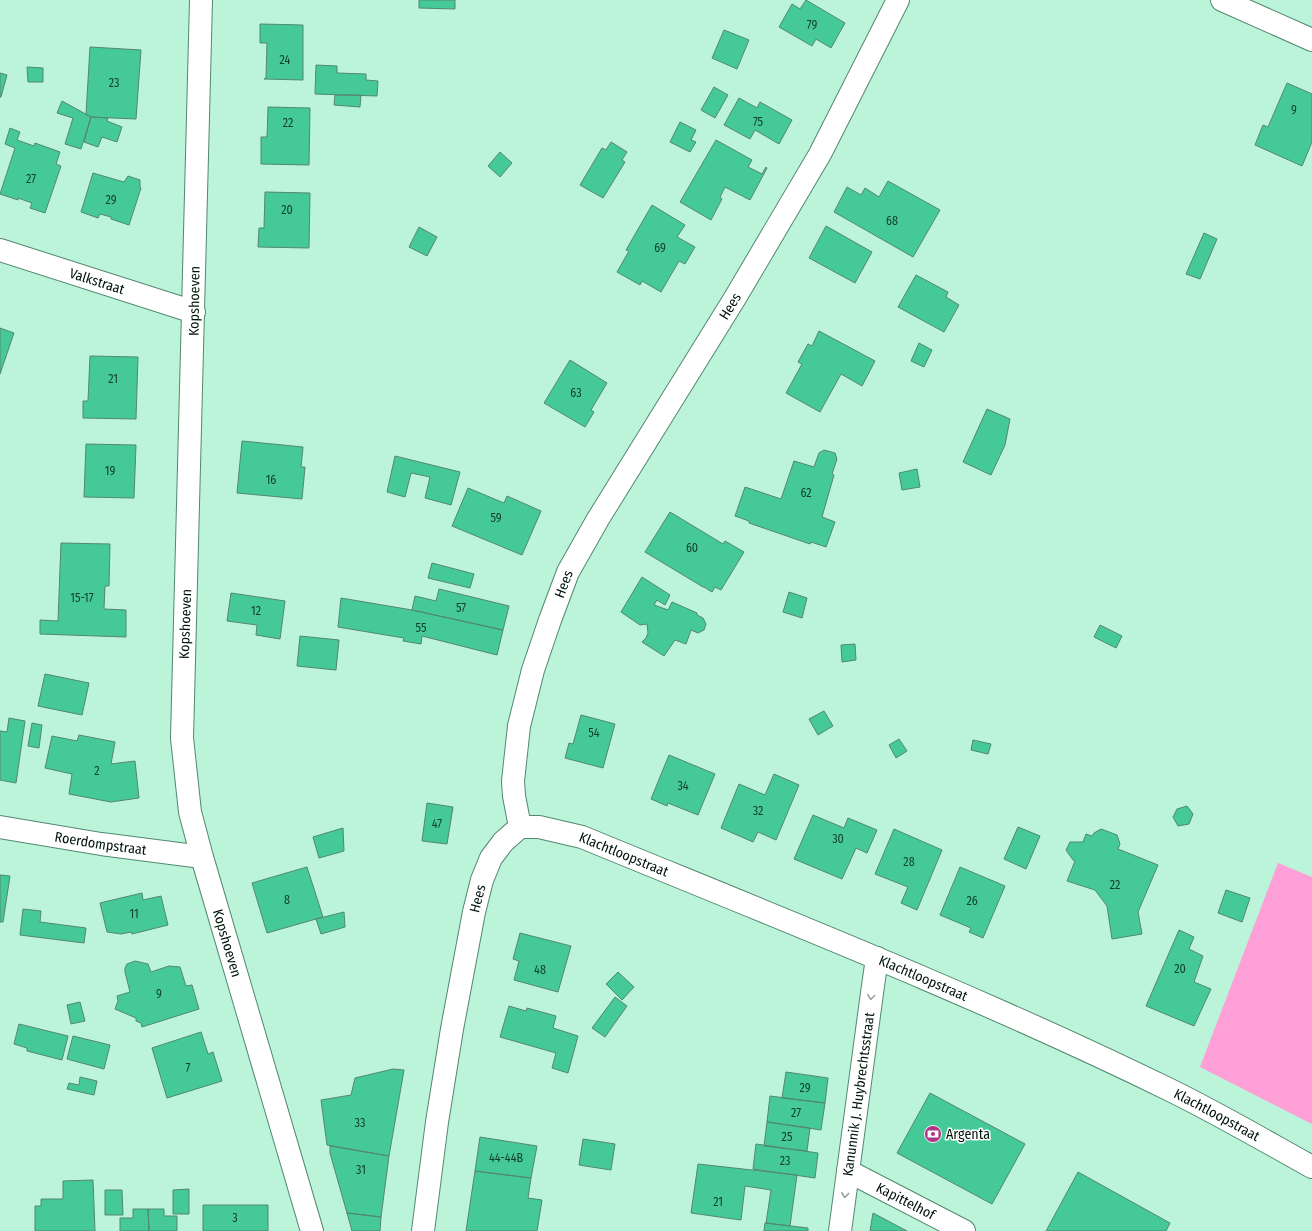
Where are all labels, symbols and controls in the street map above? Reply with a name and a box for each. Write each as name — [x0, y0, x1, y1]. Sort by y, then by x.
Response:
house number: 79 — [807, 18, 817, 32]
house number: 24 — [280, 53, 291, 67]
house number: 23 — [109, 76, 119, 90]
house number: 9 — [1291, 103, 1297, 117]
house number: 75 — [753, 115, 764, 129]
house number: 22 — [283, 116, 293, 130]
house number: 27 — [26, 172, 36, 186]
house number: 29 — [105, 193, 117, 207]
house number: 20 — [281, 203, 293, 217]
house number: 68 — [886, 214, 898, 228]
house number: 69 — [654, 241, 666, 255]
street label: Valkstraat — [67, 265, 127, 298]
street label: Kopshoeven — [185, 266, 204, 336]
street label: Hees — [716, 290, 745, 323]
house number: 21 — [108, 372, 118, 386]
house number: 63 — [570, 386, 582, 400]
house number: 19 — [105, 464, 115, 478]
house number: 16 — [266, 473, 276, 487]
house number: 62 — [800, 486, 812, 500]
house number: 59 — [490, 511, 502, 525]
house number: 60 — [686, 541, 698, 555]
street label: Hees — [551, 568, 577, 600]
street label: Kopshoeven — [176, 589, 195, 659]
house number: 15-17 — [70, 591, 94, 605]
house number: 57 — [456, 601, 466, 615]
house number: 12 — [251, 604, 261, 618]
house number: 55 — [416, 621, 427, 635]
house number: 54 — [588, 726, 600, 740]
house number: 2 — [94, 764, 100, 778]
house number: 34 — [677, 779, 689, 793]
house number: 32 — [753, 804, 763, 818]
house number: 47 — [432, 817, 442, 831]
street label: Roerdompstraat — [53, 828, 148, 859]
street label: Klachtloopstraat — [577, 829, 671, 881]
house number: 30 — [832, 832, 844, 846]
house number: 28 — [903, 855, 915, 869]
house number: 22 — [1110, 878, 1120, 892]
street label: Hees — [466, 883, 490, 914]
house number: 8 — [284, 893, 290, 907]
house number: 26 — [966, 894, 978, 908]
house number: 11 — [129, 907, 139, 921]
street label: Kopshoeven — [209, 907, 245, 979]
street label: Klachtloopstraat — [876, 952, 970, 1005]
house number: 20 — [1174, 962, 1186, 976]
house number: 48 — [534, 963, 546, 977]
house number: 9 — [156, 987, 162, 1001]
one-way arrow — [867, 994, 876, 1000]
street label: Kanunnik J. Huybrechtsstraat — [839, 1011, 878, 1177]
house number: 7 — [186, 1061, 191, 1075]
house number: 29 — [799, 1081, 811, 1095]
street label: Klachtloopstraat — [1171, 1085, 1263, 1145]
house number: 27 — [791, 1106, 801, 1120]
house number: 33 — [355, 1116, 365, 1130]
bank icon: Argenta — [923, 1124, 943, 1144]
place label: Argenta — [946, 1126, 990, 1143]
house number: 25 — [782, 1130, 793, 1144]
house number: 44-44B — [489, 1151, 523, 1165]
house number: 23 — [780, 1154, 790, 1168]
house number: 31 — [356, 1163, 366, 1177]
street label: Kapittelhof — [873, 1179, 939, 1224]
one-way arrow — [841, 1192, 850, 1198]
house number: 21 — [713, 1195, 723, 1209]
house number: 3 — [232, 1211, 238, 1225]

